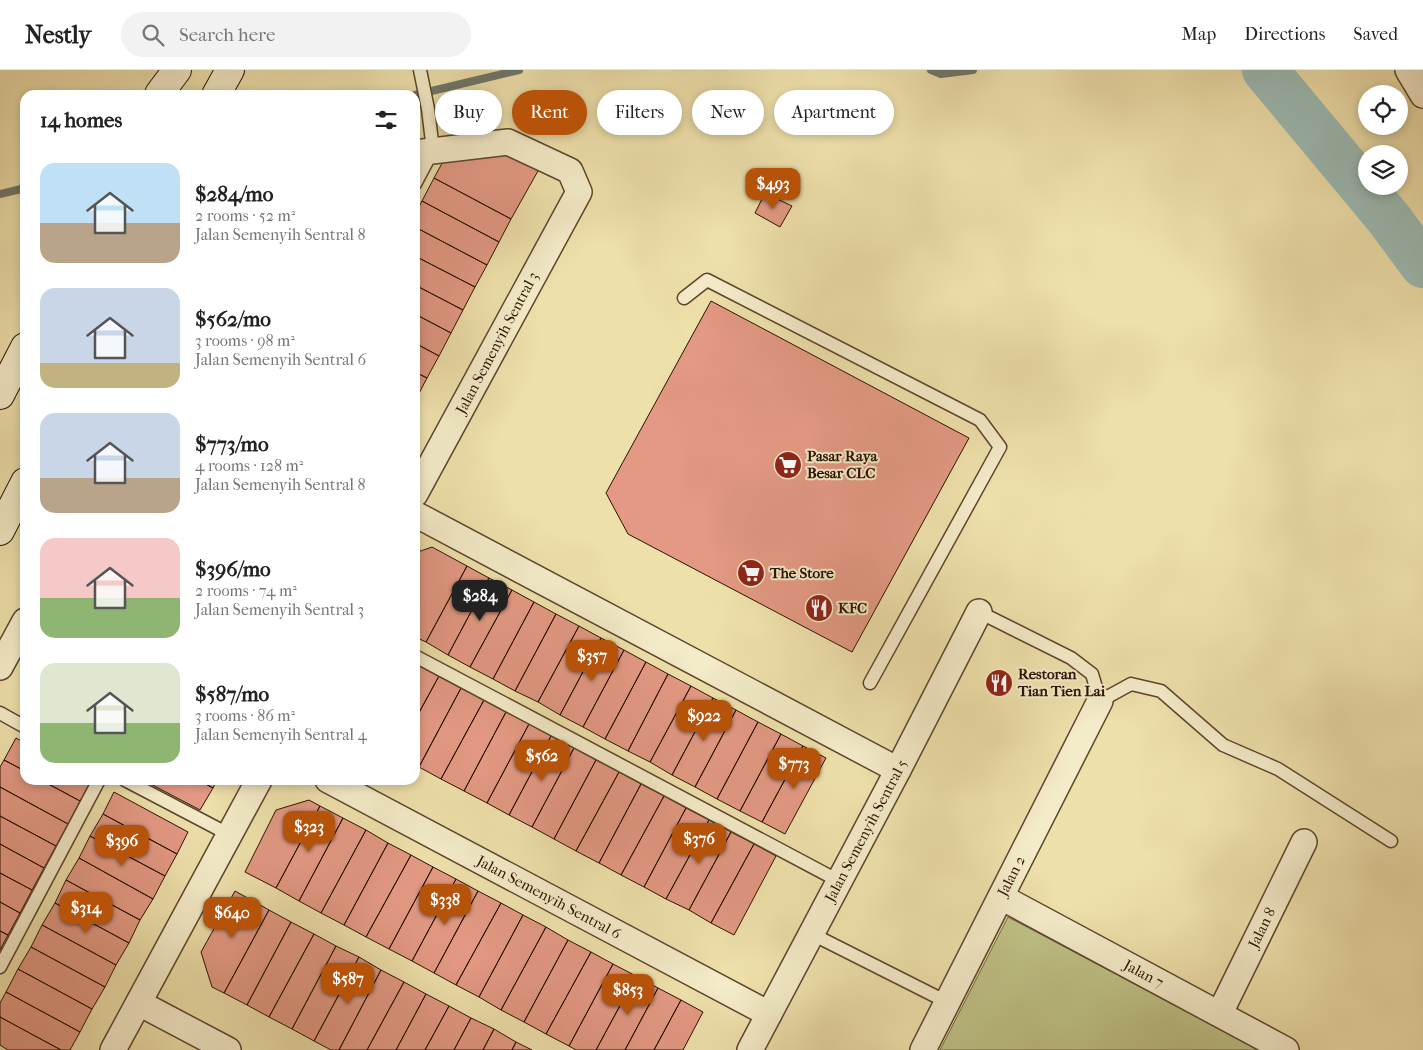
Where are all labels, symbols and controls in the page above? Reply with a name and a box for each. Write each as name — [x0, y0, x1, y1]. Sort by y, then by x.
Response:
search box — [121, 12, 471, 57]
text: Nestly — [25, 21, 91, 49]
icon: search — [139, 21, 167, 49]
text: Search here — [179, 24, 275, 46]
text: Map — [1182, 24, 1216, 45]
text: Directions — [1244, 24, 1325, 45]
text: Saved — [1353, 24, 1398, 45]
map controls — [1358, 85, 1408, 195]
button: locate — [1358, 85, 1408, 135]
chip: Buy — [435, 90, 502, 135]
chip: Rent — [512, 90, 587, 135]
chip: Filters — [597, 90, 682, 135]
chip: New — [692, 90, 764, 135]
chip: Apartment — [774, 90, 894, 135]
icon: filters — [372, 106, 400, 134]
text: 14 homes — [40, 108, 122, 132]
button: layers — [1358, 145, 1408, 195]
pin: $493 — [743, 168, 803, 210]
text: $493 — [756, 174, 790, 193]
text: $284/mo — [195, 182, 273, 206]
icon: home — [80, 183, 140, 243]
text: 2 rooms · 52 m² — [195, 206, 295, 225]
text: Jalan Semenyih Sentral 8 — [195, 225, 365, 244]
street label: Jalan Semenyih Sentral 3 — [451, 269, 542, 418]
text: $562/mo — [195, 307, 271, 331]
icon: home — [80, 308, 140, 368]
text: 3 rooms · 98 m² — [195, 331, 295, 350]
text: Jalan Semenyih Sentral 6 — [195, 350, 366, 369]
text: $773/mo — [195, 432, 269, 456]
icon: home — [80, 433, 140, 493]
place label: Pasar Raya Besar CLC — [807, 447, 879, 482]
supermarket icon: Pasar Raya Besar CLC — [773, 450, 803, 480]
text: 4 rooms · 128 m² — [195, 456, 303, 475]
text: Jalan Semenyih Sentral 8 — [195, 475, 365, 494]
text: $396/mo — [195, 557, 271, 581]
icon: home — [80, 558, 140, 618]
supermarket icon: The Store — [736, 558, 766, 588]
place label: The Store — [769, 564, 834, 582]
pin: $284 — [450, 580, 510, 622]
text: 2 rooms · 74 m² — [195, 581, 297, 600]
text: $284 — [463, 586, 497, 605]
restaurant icon: KFC — [804, 593, 834, 623]
place label: KFC — [838, 599, 867, 617]
text: Jalan Semenyih Sentral 3 — [195, 600, 364, 619]
pin: $357 — [562, 640, 622, 682]
text: $357 — [577, 646, 607, 665]
place label: Restoran Tian Tien Lai — [1017, 665, 1106, 700]
restaurant icon: Restoran Tian Tien Lai — [984, 668, 1014, 698]
text: $587/mo — [195, 682, 269, 706]
icon: home — [80, 683, 140, 743]
pin: $922 — [674, 700, 734, 742]
text: 3 rooms · 86 m² — [195, 706, 295, 725]
text: $922 — [687, 706, 721, 725]
text: Jalan Semenyih Sentral 4 — [195, 725, 367, 744]
pin: $562 — [512, 740, 572, 782]
text: $562 — [526, 746, 558, 765]
pin: $773 — [764, 748, 824, 790]
text: $773 — [779, 754, 809, 773]
street label: Jalan Semenyih Sentral 5 — [820, 756, 911, 906]
pin: $323 — [279, 810, 339, 853]
text: $323 — [294, 817, 324, 836]
pin: $376 — [669, 822, 729, 865]
pin: $396 — [92, 824, 152, 867]
text: $376 — [683, 829, 715, 848]
text: $396 — [106, 831, 138, 850]
street label: Jalan Semenyih Sentral 6 — [473, 851, 625, 943]
street label: Jalan 2 — [993, 853, 1029, 900]
pin: $338 — [415, 884, 475, 926]
text: $338 — [430, 890, 460, 909]
pin: $314 — [56, 892, 116, 934]
pin: $640 — [202, 896, 262, 939]
text: $314 — [71, 898, 101, 917]
text: $640 — [214, 903, 250, 922]
street label: Jalan 8 — [1244, 905, 1279, 952]
street label: Jalan 7 — [1120, 955, 1167, 992]
pin: $587 — [318, 962, 378, 1005]
text: $587 — [332, 969, 364, 988]
pin: $853 — [598, 974, 658, 1016]
text: $853 — [613, 980, 643, 999]

